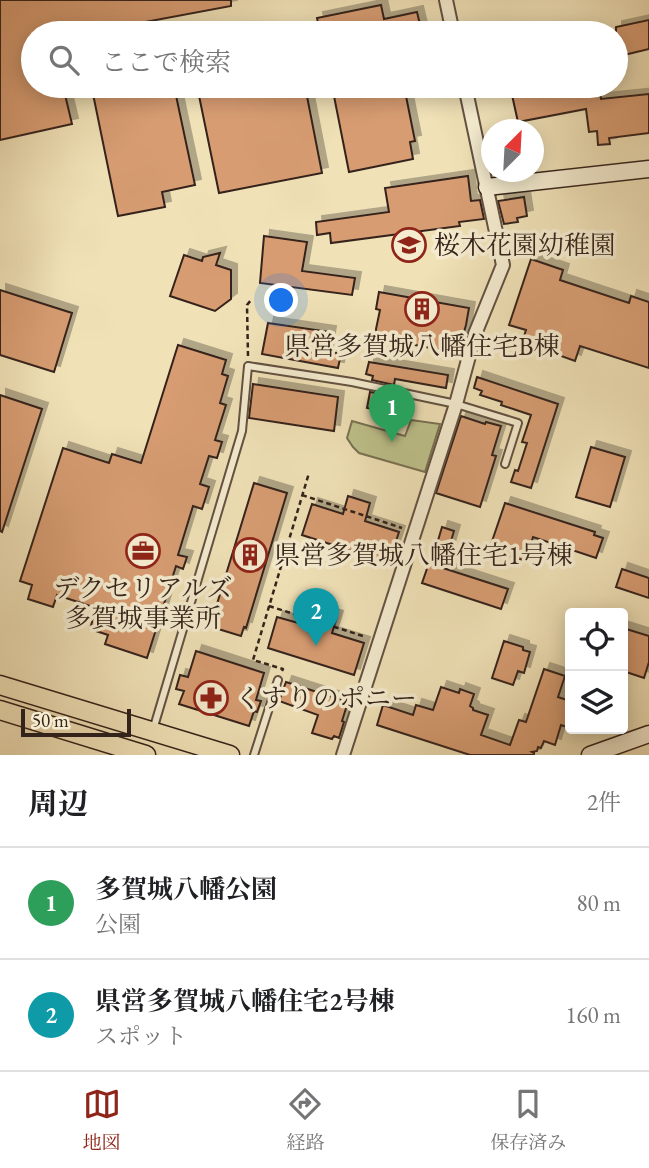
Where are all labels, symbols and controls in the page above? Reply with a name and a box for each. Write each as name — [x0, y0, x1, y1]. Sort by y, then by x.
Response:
search box — [21, 21, 628, 98]
icon: search — [45, 41, 83, 79]
text: ここで検索 — [101, 45, 231, 79]
north arrow — [481, 119, 544, 182]
school or university icon: 桜木花園幼稚園 — [390, 226, 428, 264]
place label: 桜木花園幼稚園 — [434, 228, 616, 262]
your location — [264, 283, 298, 317]
building icon: 県営多賀城八幡住宅B棟 — [403, 290, 441, 328]
place label: 県営多賀城八幡住宅B棟 — [284, 329, 560, 363]
pin: 1 — [369, 384, 415, 442]
office icon: デクセリアルズ 多賀城事業所 — [124, 532, 162, 570]
building icon: 県営多賀城八幡住宅1号棟 — [231, 536, 269, 574]
place label: 県営多賀城八幡住宅1号棟 — [274, 538, 572, 572]
place label: デクセリアルズ 多賀城事業所 — [53, 571, 233, 635]
pin: 2 — [293, 588, 339, 646]
map controls — [565, 608, 628, 734]
button: locate — [565, 608, 628, 671]
button: layers — [565, 671, 628, 734]
pharmacy icon: くすりのポニー — [192, 679, 230, 717]
place label: くすりのポニー — [235, 681, 417, 715]
scale bar — [21, 706, 131, 738]
text: 50 m — [32, 708, 69, 733]
text: 周辺 — [28, 784, 88, 823]
text: 2件 — [587, 787, 621, 817]
text: 多賀城八幡公園 — [95, 872, 277, 906]
text: 1 — [45, 888, 57, 918]
text: 80 m — [576, 888, 621, 918]
text: 公園 — [95, 909, 141, 939]
text: 県営多賀城八幡住宅2号棟 — [95, 984, 395, 1018]
text: 2 — [45, 1000, 57, 1030]
text: 160 m — [565, 1000, 621, 1030]
text: スポット — [95, 1021, 187, 1051]
tab: 地図 — [83, 1085, 121, 1155]
tab: 経路 — [286, 1085, 324, 1155]
tab: 保存済み — [490, 1085, 566, 1155]

